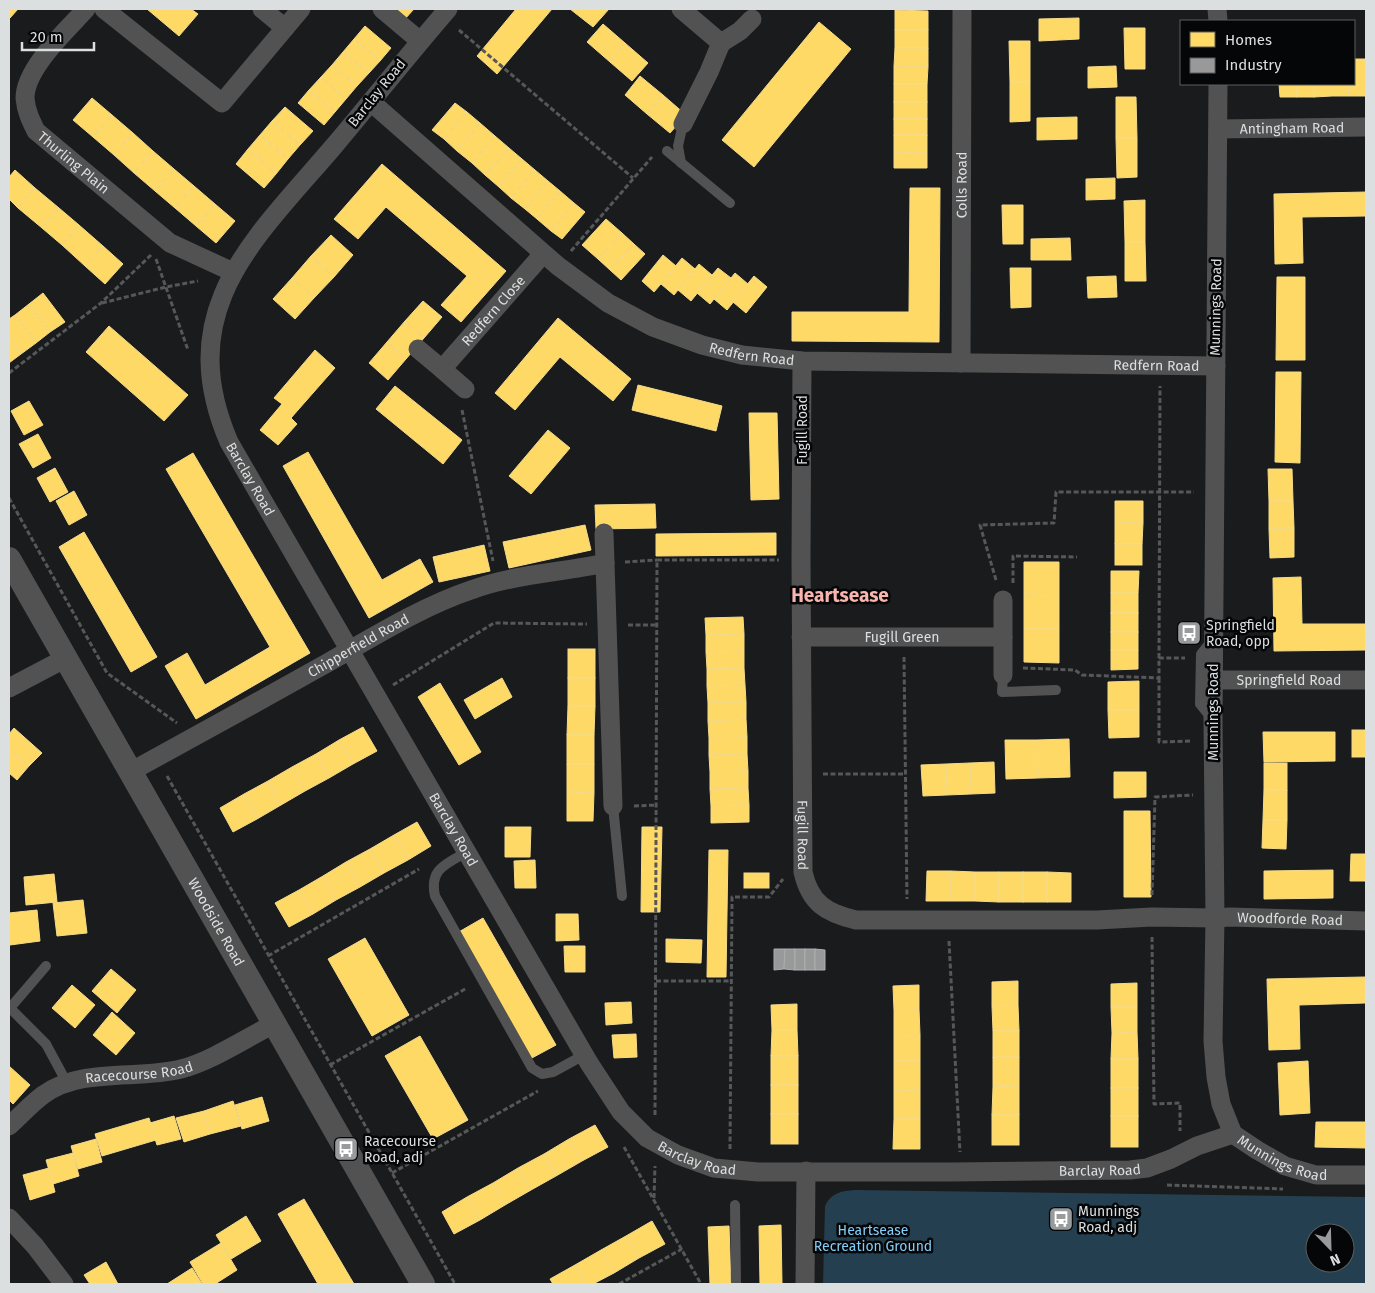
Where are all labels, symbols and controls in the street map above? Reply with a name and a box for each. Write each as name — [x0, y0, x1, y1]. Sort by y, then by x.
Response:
scale bar — [22, 20, 95, 52]
legend — [1180, 20, 1355, 85]
text: 20 m — [30, 28, 63, 46]
text: Homes — [1225, 31, 1272, 49]
street label: Barclay Road — [345, 56, 409, 130]
text: Industry — [1225, 56, 1282, 74]
street label: Antingham Road — [1240, 119, 1344, 137]
street label: Thurling Plain — [34, 128, 113, 197]
street label: Colls Road — [953, 152, 970, 218]
street label: Munnings Road — [1207, 258, 1225, 356]
street label: Redfern Close — [458, 272, 529, 349]
street label: Redfern Road — [708, 339, 795, 369]
street label: Redfern Road — [1113, 356, 1199, 374]
street label: Fugill Road — [794, 395, 811, 465]
street label: Barclay Road — [222, 439, 278, 519]
district label: Heartsease — [791, 584, 889, 607]
street label: Chipperfield Road — [305, 610, 412, 681]
place label: Springfield Road, opp — [1206, 617, 1275, 650]
bus stop icon: Springfield Road, opp — [1176, 620, 1202, 646]
street label: Fugill Green — [864, 629, 940, 646]
street label: Munnings Road — [1205, 663, 1222, 761]
street label: Springfield Road — [1237, 672, 1341, 689]
street label: Barclay Road — [426, 790, 482, 869]
street label: Fugill Road — [794, 800, 811, 870]
street label: Woodside Road — [184, 875, 248, 969]
street label: Woodforde Road — [1237, 909, 1343, 929]
street label: Racecourse Road — [84, 1058, 195, 1087]
street label: Munnings Road — [1234, 1131, 1327, 1184]
place label: Racecourse Road, adj — [364, 1133, 436, 1166]
bus stop icon: Racecourse Road, adj — [333, 1136, 359, 1162]
street label: Barclay Road — [655, 1137, 737, 1178]
street label: Barclay Road — [1059, 1160, 1142, 1179]
place label: Munnings Road, adj — [1078, 1203, 1140, 1236]
bus stop icon: Munnings Road, adj — [1048, 1206, 1074, 1232]
park label: Heartsease Recreation Ground — [814, 1222, 932, 1255]
north arrow — [1305, 1223, 1355, 1273]
text: N — [1327, 1250, 1342, 1269]

